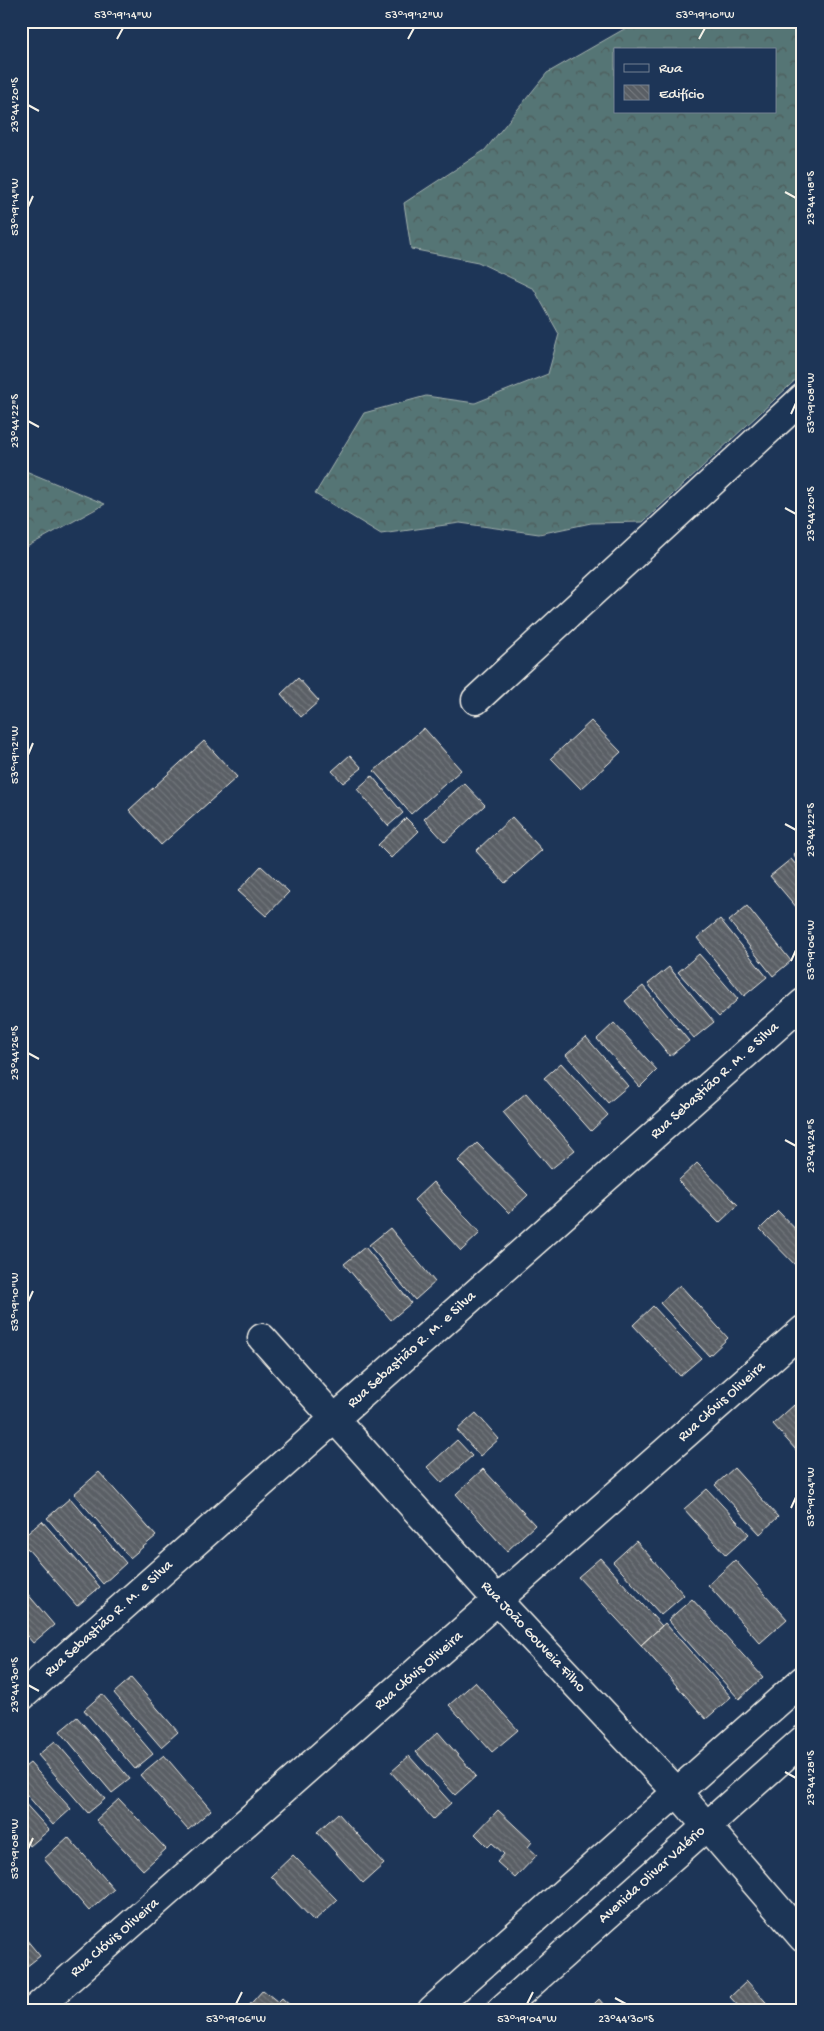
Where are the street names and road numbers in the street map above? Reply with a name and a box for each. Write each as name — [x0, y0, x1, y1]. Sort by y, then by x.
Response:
street label: Rua Sebastião R. M. e Silva — [647, 1018, 784, 1144]
street label: Rua Sebastião R. M. e Silva — [344, 1287, 481, 1413]
street label: Rua Clóvis Oliveira — [674, 1357, 770, 1446]
street label: Rua Sebastião R. M. e Silva — [41, 1556, 178, 1682]
street label: Rua João Gouveia Filho — [477, 1577, 590, 1697]
street label: Rua Clóvis Oliveira — [371, 1627, 468, 1714]
street label: Avenida Olivar Valério — [595, 1822, 709, 1928]
street label: Rua Clóvis Oliveira — [67, 1894, 164, 1981]

